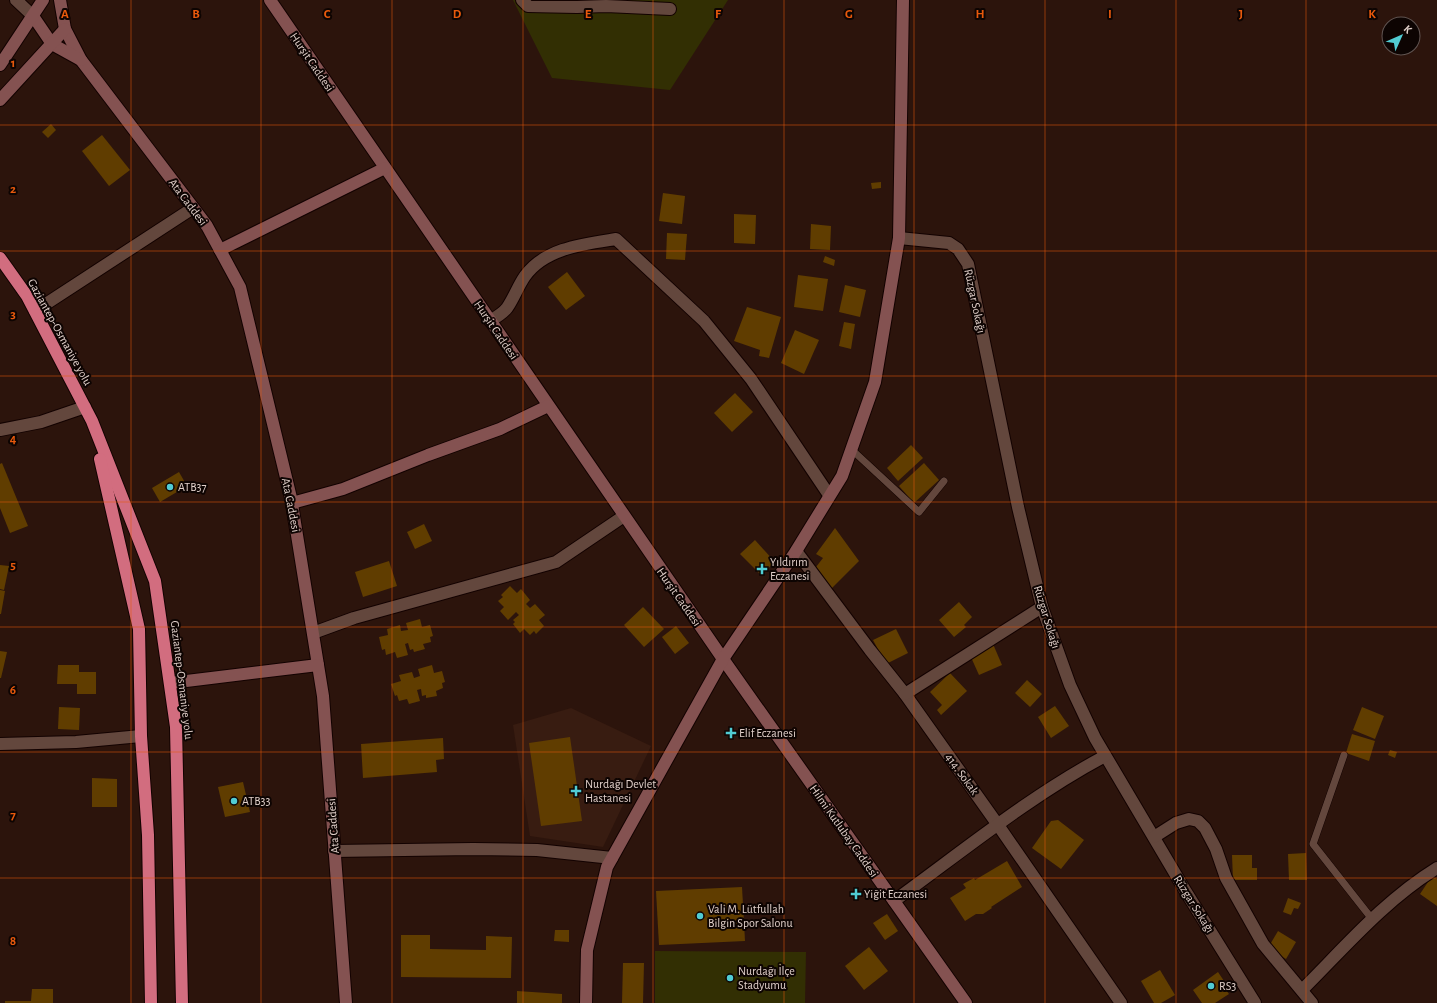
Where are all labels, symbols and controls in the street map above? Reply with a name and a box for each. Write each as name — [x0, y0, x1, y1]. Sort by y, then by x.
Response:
text: A — [61, 8, 69, 21]
text: B — [192, 8, 200, 21]
text: C — [324, 8, 331, 21]
text: D — [453, 8, 462, 21]
text: E — [585, 8, 592, 21]
text: F — [715, 8, 722, 21]
text: G — [845, 8, 853, 21]
text: H — [975, 8, 985, 21]
text: I — [1108, 8, 1112, 21]
text: J — [1239, 8, 1243, 21]
text: K — [1368, 8, 1376, 21]
north arrow — [1381, 16, 1421, 56]
text: K — [1402, 23, 1414, 36]
street label: Hurşit Caddesi — [288, 30, 336, 94]
text: 1 — [11, 57, 15, 70]
street label: Ata Caddesi — [167, 176, 209, 228]
text: 2 — [10, 183, 16, 196]
street label: Rüzgar Sokağı — [962, 268, 988, 334]
street label: Gaziantep-Osmaniye yolu — [25, 277, 94, 388]
street label: Hurşit Caddesi — [472, 298, 520, 362]
text: 3 — [10, 308, 16, 321]
text: 4 — [10, 433, 17, 446]
street label: Ata Caddesi — [280, 477, 302, 533]
place label: ATB37 — [178, 481, 207, 493]
marker: ATB37 — [165, 482, 175, 492]
place label: Yıldırım Eczanesi — [770, 556, 810, 582]
text: 5 — [10, 559, 16, 572]
marker: Yıldırım Eczanesi — [757, 564, 767, 574]
street label: Hurşit Caddesi — [655, 566, 703, 628]
street label: Rüzgar Sokağı — [1032, 584, 1062, 650]
street label: Gaziantep-Osmaniye yolu — [168, 620, 195, 740]
text: 6 — [10, 684, 16, 697]
place label: Elif Eczanesi — [739, 727, 796, 739]
marker: Elif Eczanesi — [726, 728, 736, 738]
street label: 414. Sokak — [943, 751, 981, 797]
place label: Nurdağı Devlet Hastanesi — [585, 778, 656, 804]
street label: Hilmi Kutlubay Caddesi — [807, 783, 880, 880]
marker: Nurdağı Devlet Hastanesi — [570, 785, 582, 797]
place label: ATB33 — [242, 795, 271, 807]
marker: ATB33 — [229, 796, 239, 806]
street label: Ata Caddesi — [325, 798, 341, 854]
text: 7 — [10, 809, 16, 822]
street label: Rüzgar Sokağı — [1172, 873, 1216, 935]
place label: Yiğit Eczanesi — [864, 888, 927, 900]
marker: Yiğit Eczanesi — [851, 889, 861, 899]
place label: Vali M. Lütfullah Bilgin Spor Salonu — [708, 903, 793, 929]
marker: Vali M. Lütfullah Bilgin Spor Salonu — [695, 911, 705, 921]
text: 8 — [10, 935, 16, 948]
place label: Nurdağı İlçe Stadyumu — [738, 964, 795, 992]
marker: Nurdağı İlçe Stadyumu — [725, 973, 735, 983]
place label: RS3 — [1219, 980, 1236, 992]
marker: RS3 — [1206, 981, 1216, 991]

